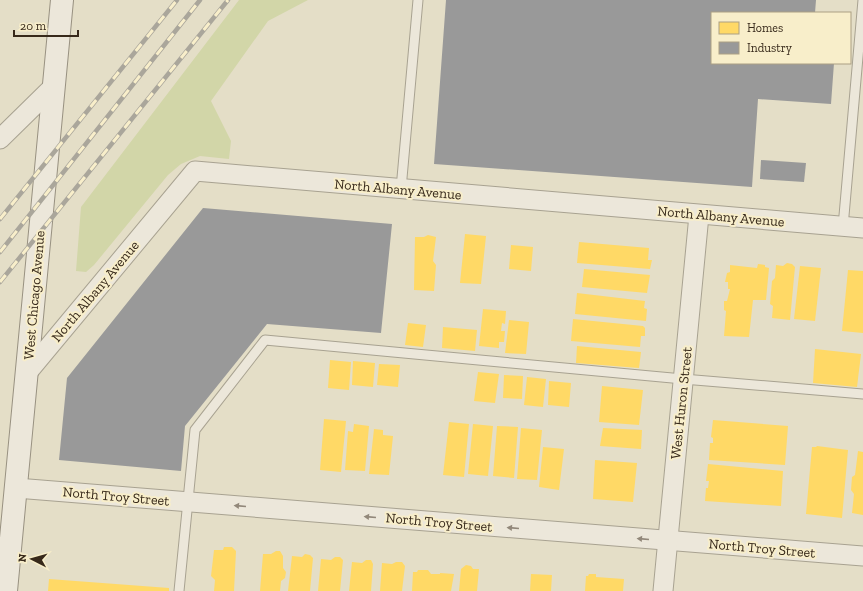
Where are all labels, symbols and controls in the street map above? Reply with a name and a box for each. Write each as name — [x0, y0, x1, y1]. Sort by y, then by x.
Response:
scale bar — [14, 12, 78, 38]
legend — [711, 12, 851, 64]
text: 20 m — [20, 19, 47, 33]
text: Homes — [747, 21, 783, 35]
text: Industry — [747, 41, 793, 55]
street label: North Albany Avenue — [334, 175, 463, 204]
street label: North Albany Avenue — [657, 202, 786, 231]
street label: West Chicago Avenue — [20, 229, 49, 360]
street label: North Albany Avenue — [48, 237, 143, 346]
street label: West Huron Street — [667, 345, 696, 460]
street label: North Troy Street — [62, 483, 171, 510]
one-way arrow — [234, 503, 246, 510]
street label: North Troy Street — [385, 509, 494, 536]
one-way arrow — [364, 513, 376, 520]
one-way arrow — [507, 525, 519, 532]
one-way arrow — [637, 535, 649, 542]
street label: North Troy Street — [708, 535, 817, 562]
north arrow — [12, 539, 52, 579]
text: N — [16, 553, 30, 563]

